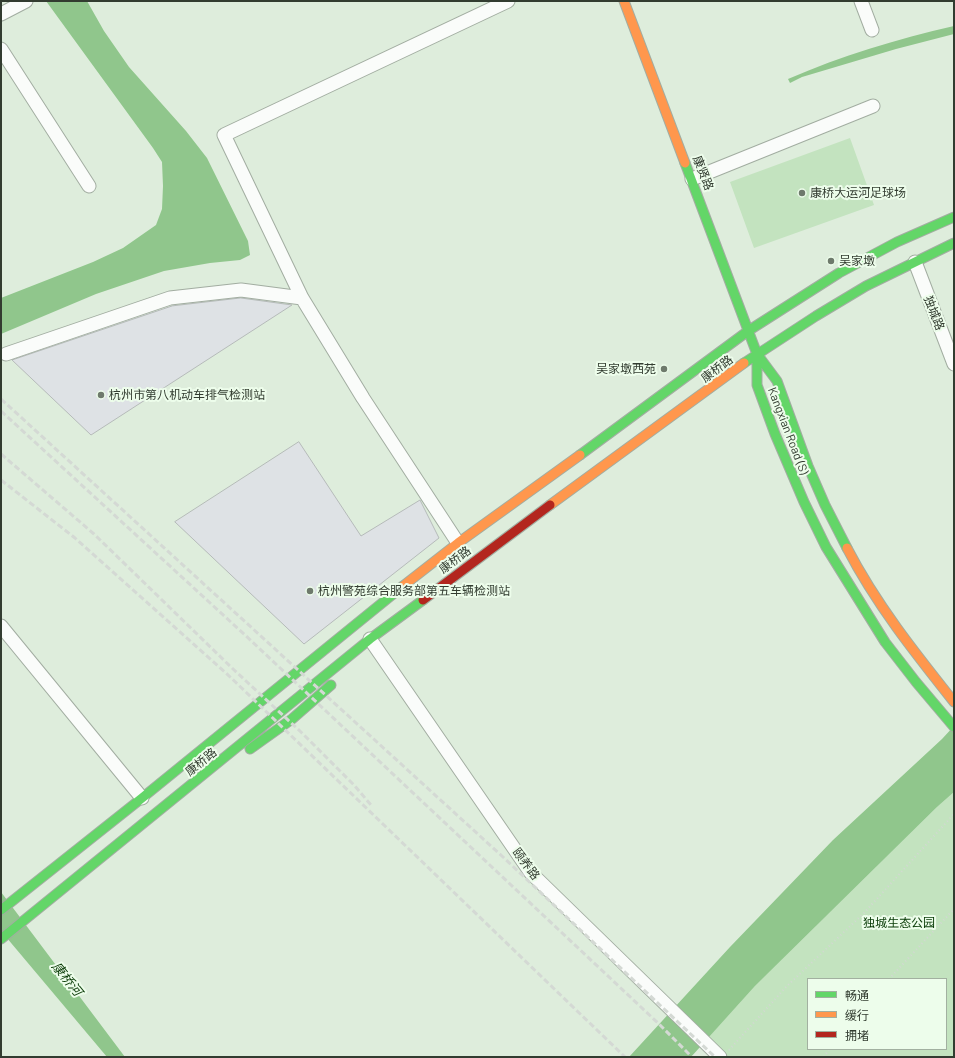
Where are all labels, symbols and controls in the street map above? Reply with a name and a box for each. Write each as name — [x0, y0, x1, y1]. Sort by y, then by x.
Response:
street label: 康贤路 — [690, 154, 716, 192]
place label: 康桥大运河足球场 — [810, 186, 906, 200]
marker: 康桥大运河足球场 — [797, 188, 807, 198]
place label: 吴家墩 — [839, 254, 875, 268]
marker: 吴家墩 — [826, 256, 836, 266]
street label: 独城路 — [921, 294, 947, 332]
street label: 康桥路 — [698, 352, 736, 386]
place label: 吴家墩西苑 — [596, 362, 656, 376]
marker: 吴家墩西苑 — [659, 364, 669, 374]
street label: Kangxian Road (S) — [765, 385, 811, 477]
place label: 杭州市第八机动车排气检测站 — [109, 388, 265, 402]
marker: 杭州市第八机动车排气检测站 — [96, 390, 106, 400]
street label: 康桥路 — [436, 543, 474, 577]
place label: 杭州警苑综合服务部第五车辆检测站 — [318, 584, 510, 598]
marker: 杭州警苑综合服务部第五车辆检测站 — [305, 586, 315, 596]
street label: 康桥路 — [182, 745, 220, 779]
street label: 颐养路 — [509, 845, 543, 883]
park label: 独城生态公园 — [863, 916, 935, 930]
water label: 康桥河 — [49, 959, 85, 999]
legend — [807, 978, 947, 1050]
text: 畅通 — [845, 988, 869, 1002]
text: 缓行 — [845, 1008, 869, 1022]
text: 拥堵 — [845, 1028, 869, 1042]

